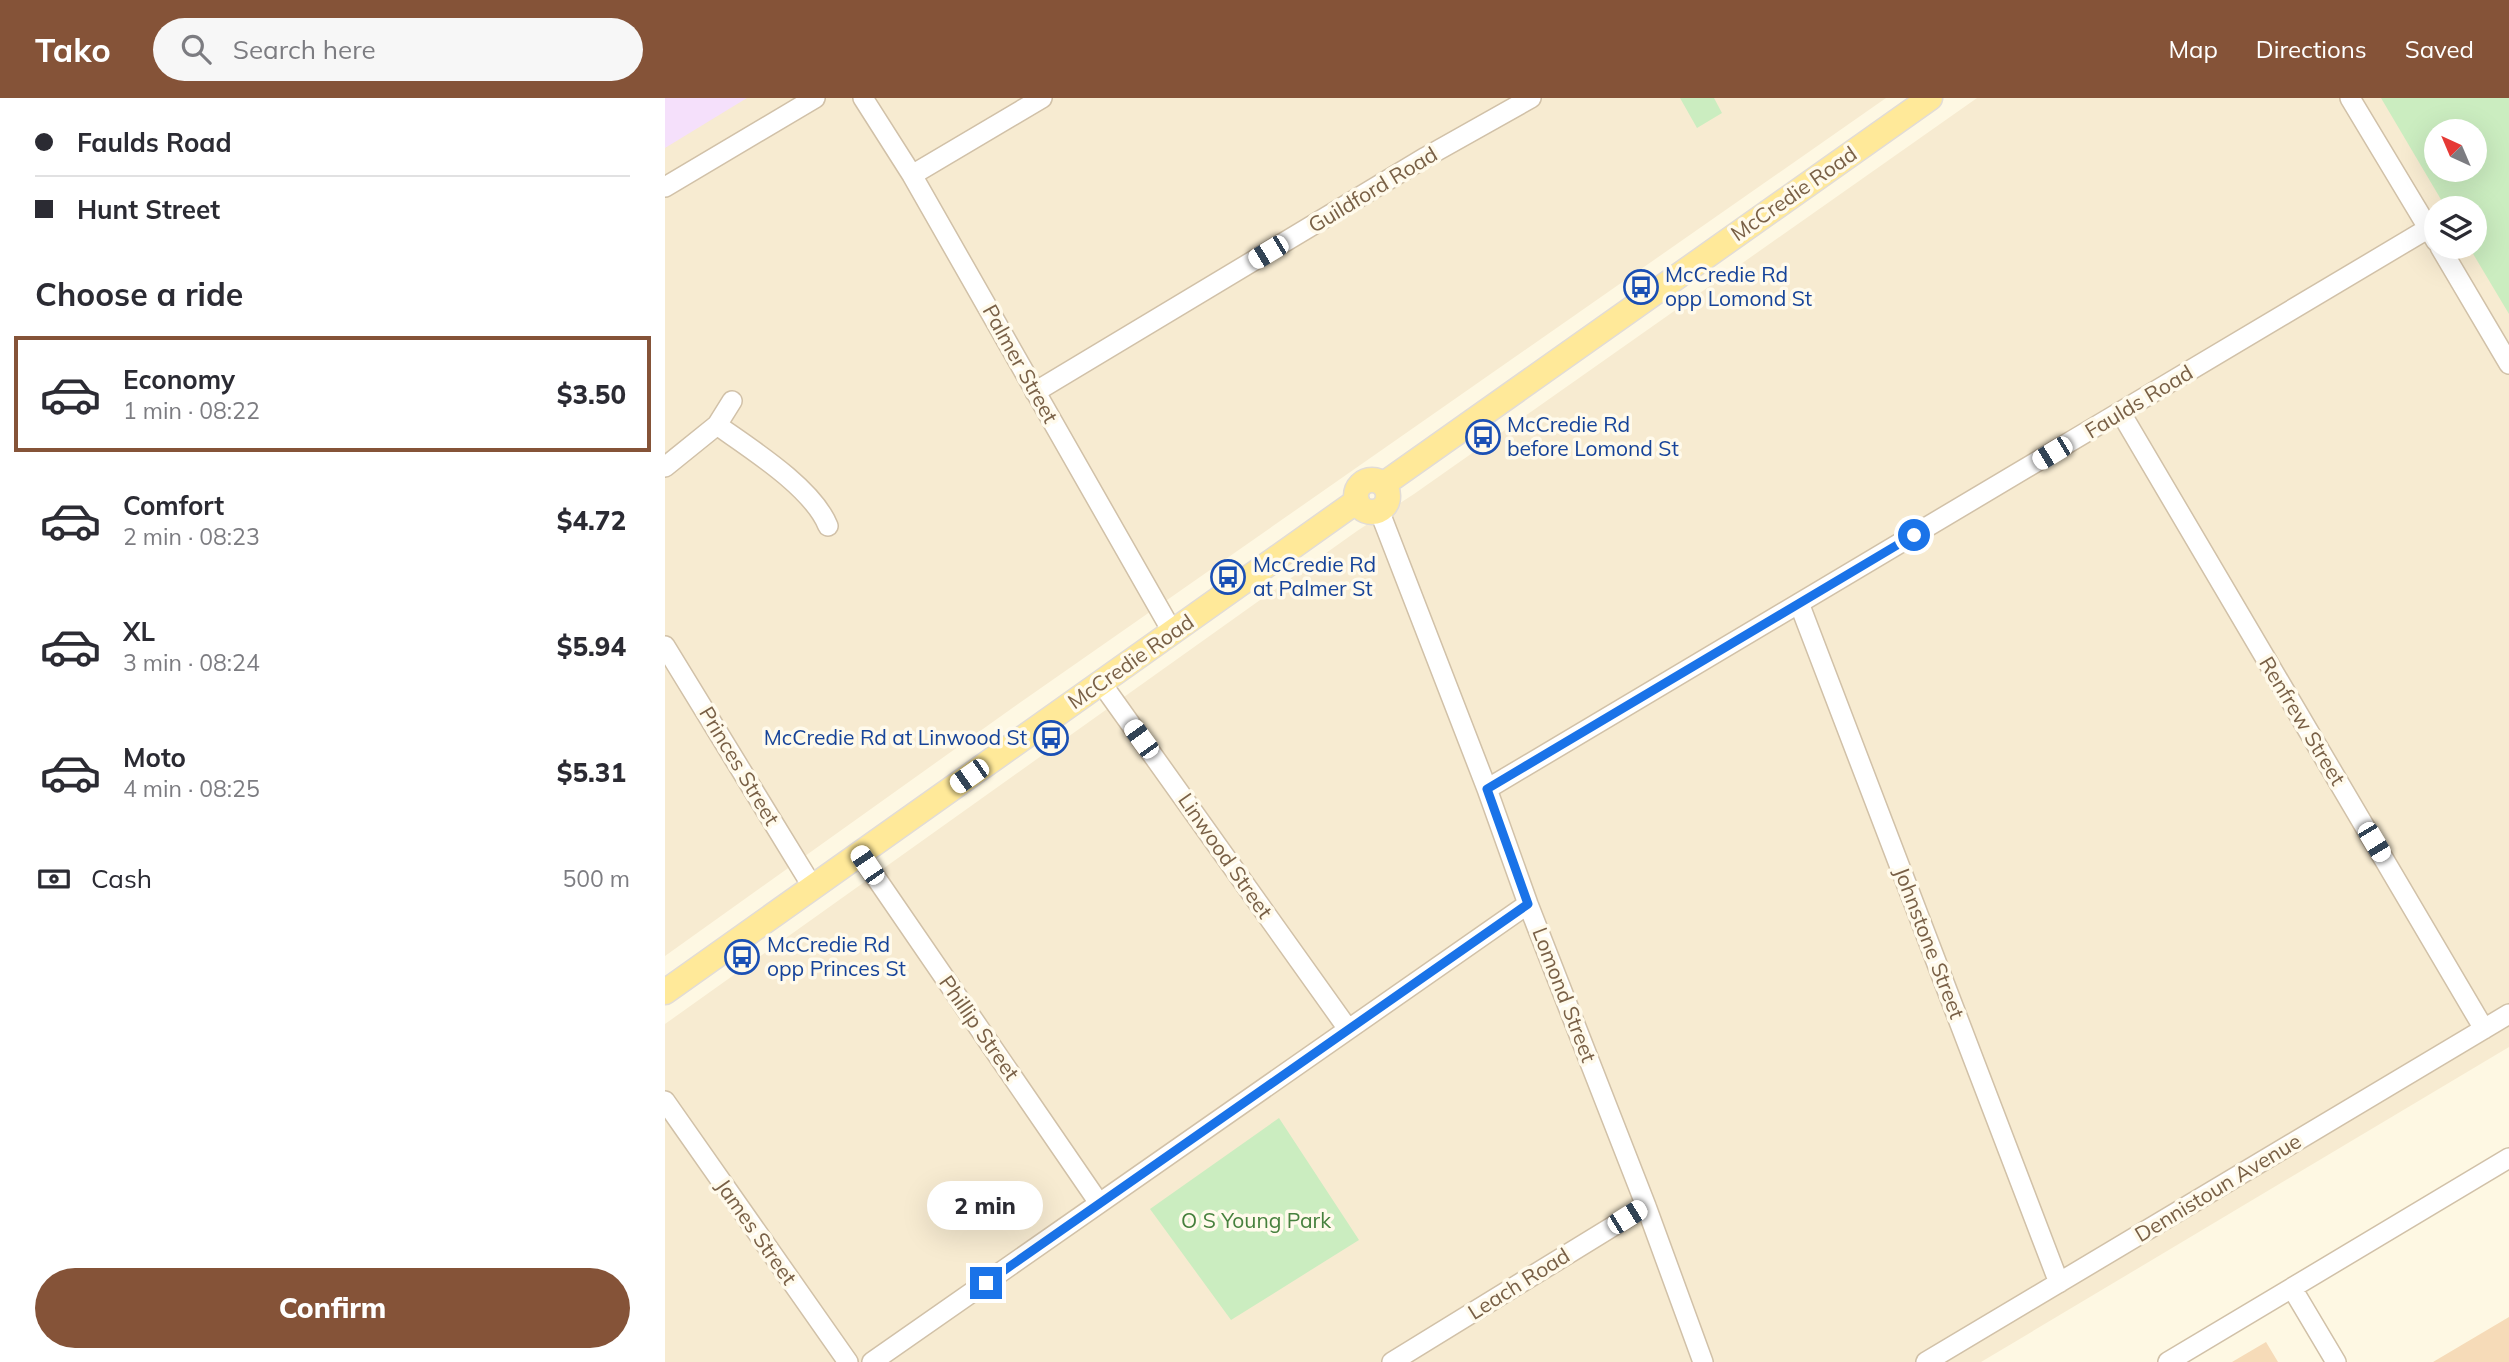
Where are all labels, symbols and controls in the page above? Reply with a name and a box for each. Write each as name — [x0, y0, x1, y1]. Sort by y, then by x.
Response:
search box — [153, 18, 643, 81]
text: Tako — [35, 29, 111, 70]
icon: search — [177, 30, 215, 68]
text: Search here — [233, 33, 376, 66]
text: Map — [2168, 34, 2218, 64]
text: Directions — [2256, 34, 2367, 64]
text: Saved — [2405, 34, 2474, 64]
north arrow — [2424, 119, 2487, 182]
map controls — [2424, 119, 2487, 259]
text: Faulds Road — [77, 126, 232, 159]
street label: Guildford Road — [1303, 140, 1442, 238]
street label: McCredie Road — [1725, 140, 1861, 246]
text: Hunt Street — [77, 193, 220, 226]
button: layers — [2424, 196, 2487, 259]
car — [1245, 232, 1292, 272]
place label: McCredie Rd opp Lomond St — [1665, 261, 1812, 311]
bus stop icon: McCredie Rd opp Lomond St — [1622, 268, 1660, 306]
text: Choose a ride — [35, 274, 243, 314]
street label: Palmer Street — [978, 300, 1064, 427]
street label: Faulds Road — [2080, 359, 2197, 443]
icon: car — [39, 363, 102, 426]
text: Economy — [123, 363, 235, 396]
text: $3.50 — [557, 378, 626, 411]
text: 1 min · 08:22 — [123, 396, 260, 425]
place label: McCredie Rd before Lomond St — [1507, 411, 1679, 461]
bus stop icon: McCredie Rd before Lomond St — [1464, 418, 1502, 456]
car — [2029, 433, 2076, 473]
icon: car — [39, 489, 102, 552]
text: Comfort — [123, 489, 224, 522]
text: $4.72 — [557, 504, 626, 537]
route start — [1898, 519, 1930, 551]
text: 2 min · 08:23 — [123, 522, 260, 551]
place label: McCredie Rd at Palmer St — [1253, 551, 1376, 601]
bus stop icon: McCredie Rd at Palmer St — [1209, 558, 1247, 596]
street label: McCredie Road — [1062, 608, 1198, 714]
icon: car — [39, 615, 102, 678]
text: XL — [123, 615, 155, 648]
text: $5.94 — [557, 630, 626, 663]
text: 3 min · 08:24 — [123, 648, 260, 677]
street label: Renfrew Street — [2254, 651, 2352, 790]
street label: Princes Street — [694, 701, 785, 830]
car — [1121, 716, 1162, 762]
bus stop icon: McCredie Rd at Linwood St — [1032, 719, 1070, 757]
place label: McCredie Rd at Linwood St — [764, 724, 1027, 750]
icon: car — [39, 741, 102, 804]
text: Moto — [123, 741, 186, 774]
car — [946, 755, 993, 797]
text: $5.31 — [557, 756, 626, 789]
text: 4 min · 08:25 — [123, 774, 260, 803]
street label: Linwood Street — [1173, 788, 1279, 923]
car — [2355, 819, 2394, 865]
car — [847, 842, 888, 888]
icon: cash — [35, 860, 73, 898]
text: Cash — [91, 862, 152, 895]
street label: Johnstone Street — [1889, 863, 1971, 1022]
text: 500 m — [562, 864, 630, 893]
street label: Lomond Street — [1527, 924, 1603, 1066]
place label: McCredie Rd opp Princes St — [767, 931, 906, 981]
bus stop icon: McCredie Rd opp Princes St — [723, 938, 761, 976]
street label: Phillip Street — [934, 970, 1025, 1085]
street label: Dennistoun Avenue — [2130, 1127, 2305, 1247]
street label: James Street — [711, 1173, 803, 1289]
callout: 2 min — [928, 1182, 1044, 1230]
text: 2 min — [954, 1191, 1016, 1220]
car — [1604, 1197, 1651, 1237]
park label: O S Young Park — [1181, 1207, 1331, 1233]
street label: Leach Road — [1463, 1242, 1574, 1325]
route end — [970, 1267, 1002, 1299]
button: Confirm — [35, 1268, 630, 1348]

